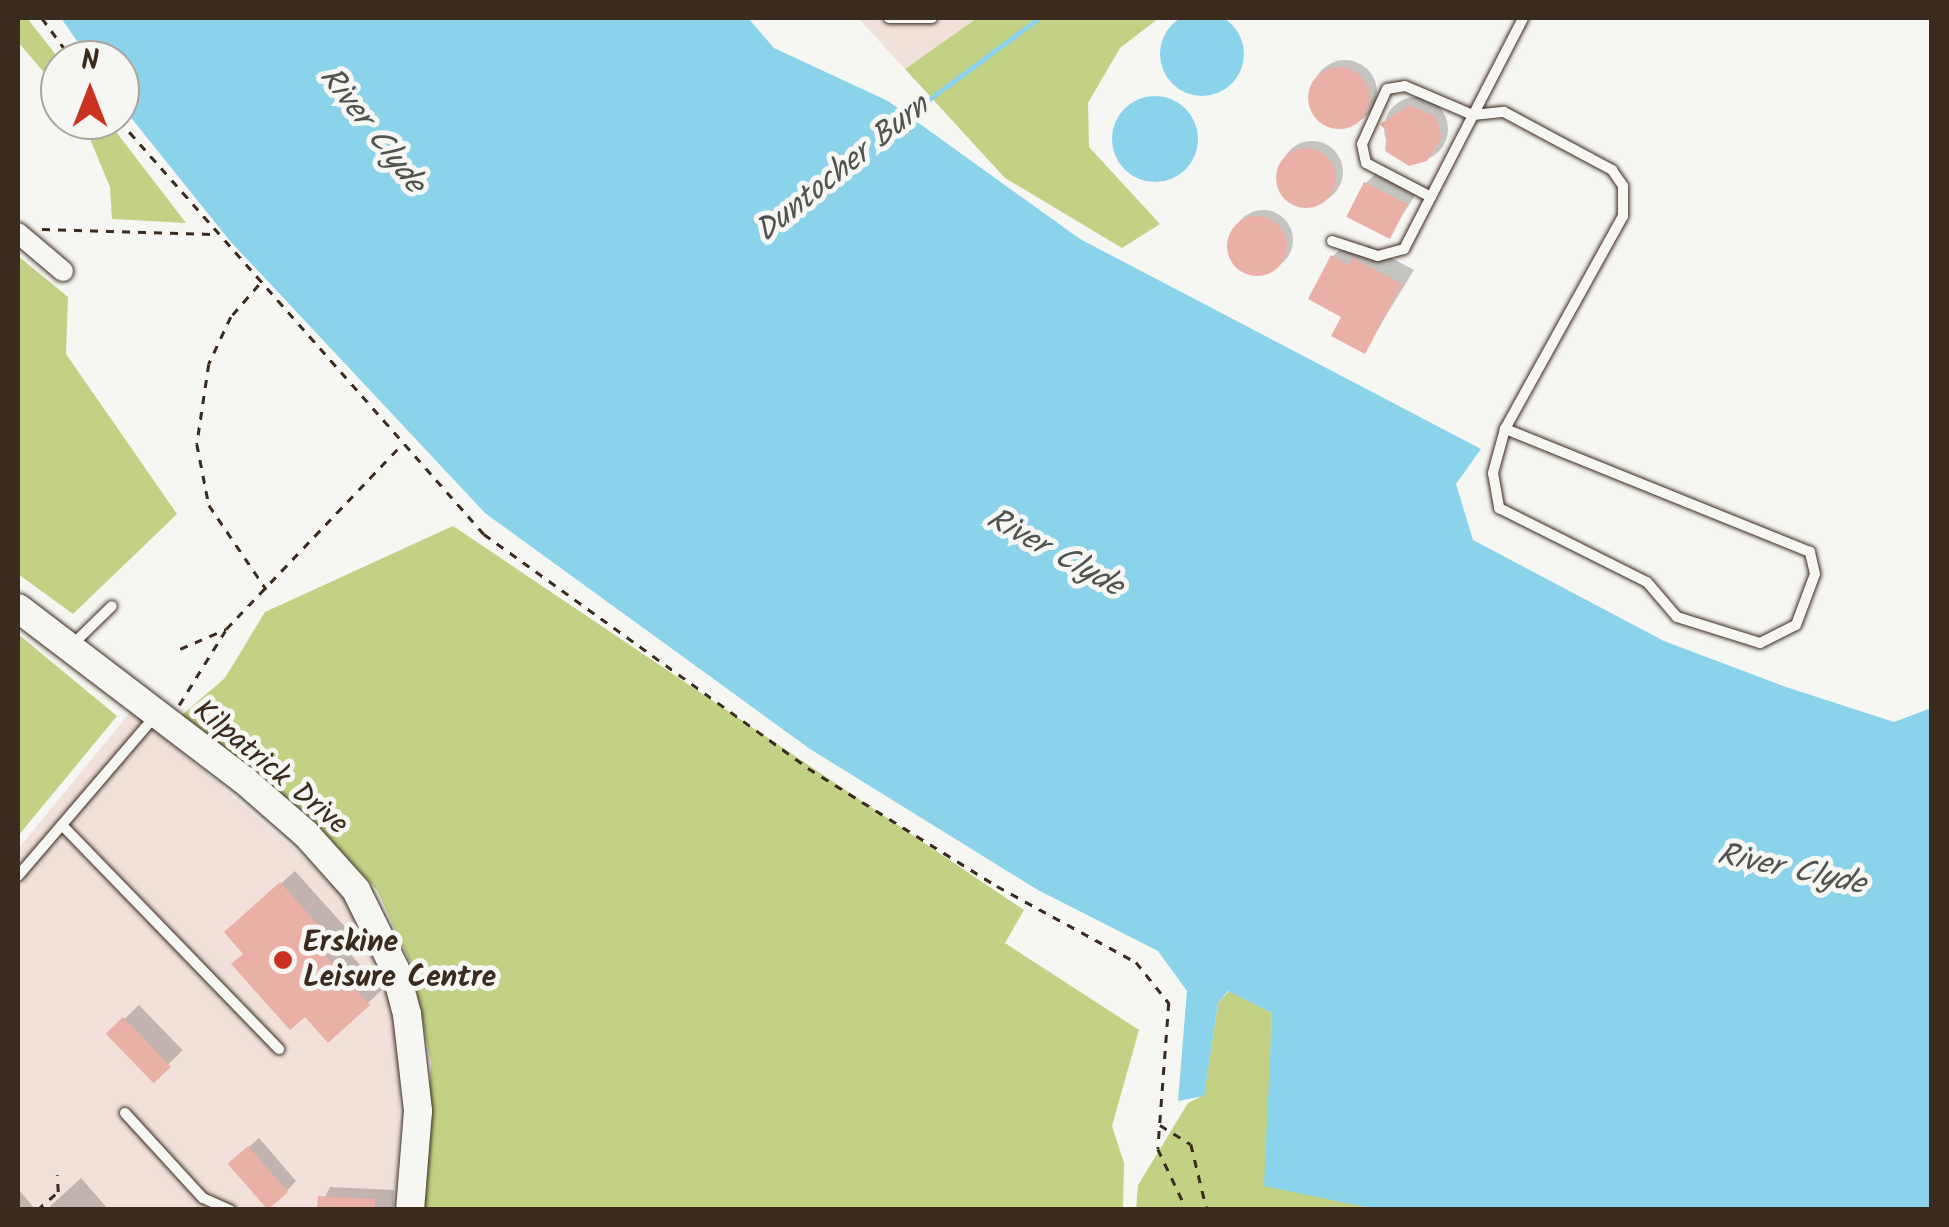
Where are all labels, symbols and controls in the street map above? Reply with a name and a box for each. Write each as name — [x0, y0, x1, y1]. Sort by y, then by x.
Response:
text: N — [81, 39, 99, 84]
north arrow — [40, 40, 140, 140]
water label: River Clyde — [310, 60, 432, 202]
water label: Duntocher Burn — [748, 88, 938, 252]
water label: River Clyde — [979, 501, 1129, 607]
street label: Kilpatrick Drive — [185, 693, 355, 843]
water label: River Clyde — [1714, 837, 1868, 905]
place label: Erskine Leisure Centre — [303, 925, 496, 996]
marker: Erskine Leisure Centre — [272, 949, 294, 971]

